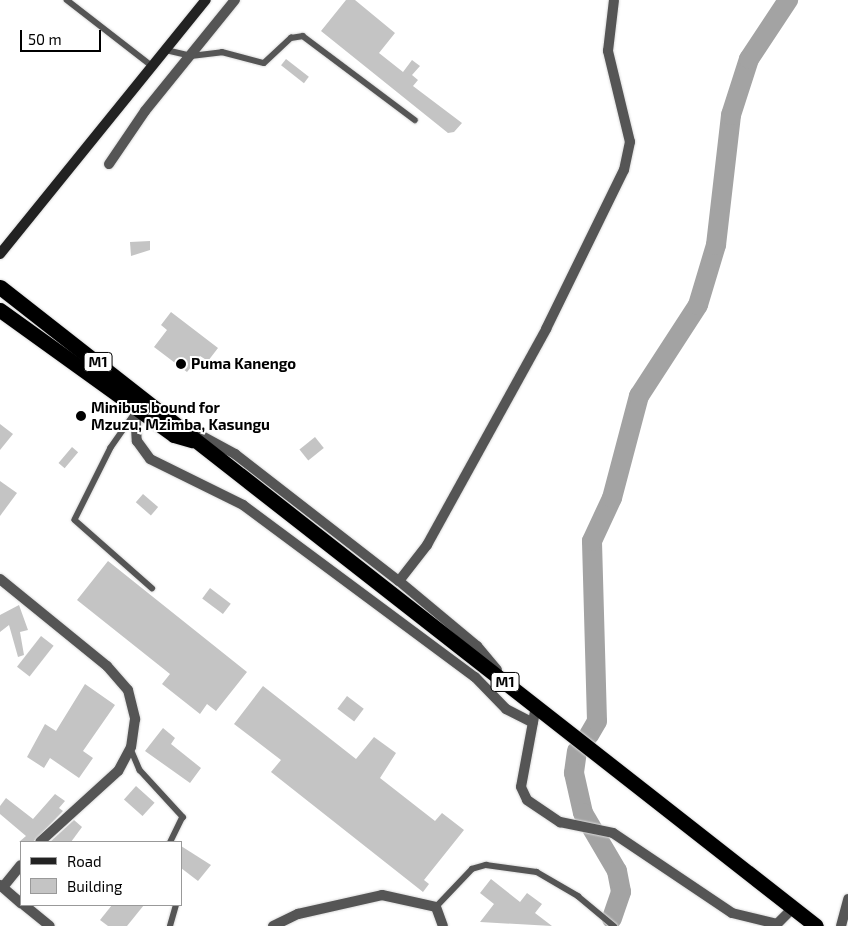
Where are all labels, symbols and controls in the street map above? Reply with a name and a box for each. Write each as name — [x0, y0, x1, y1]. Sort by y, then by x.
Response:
scale bar — [22, 20, 104, 52]
text: 50 m — [28, 30, 62, 48]
road number: M1 — [83, 351, 113, 374]
place label: Puma Kanengo — [191, 355, 296, 373]
marker: Puma Kanengo — [175, 358, 187, 370]
place label: Minibus bound for Mzuzu, Mzimba, Kasungu — [91, 398, 270, 433]
marker: Minibus bound for Mzuzu, Mzimba, Kasungu — [75, 410, 87, 422]
road number: M1 — [490, 670, 520, 694]
legend — [20, 841, 182, 906]
text: Road — [67, 852, 102, 870]
text: Building — [67, 877, 122, 895]

